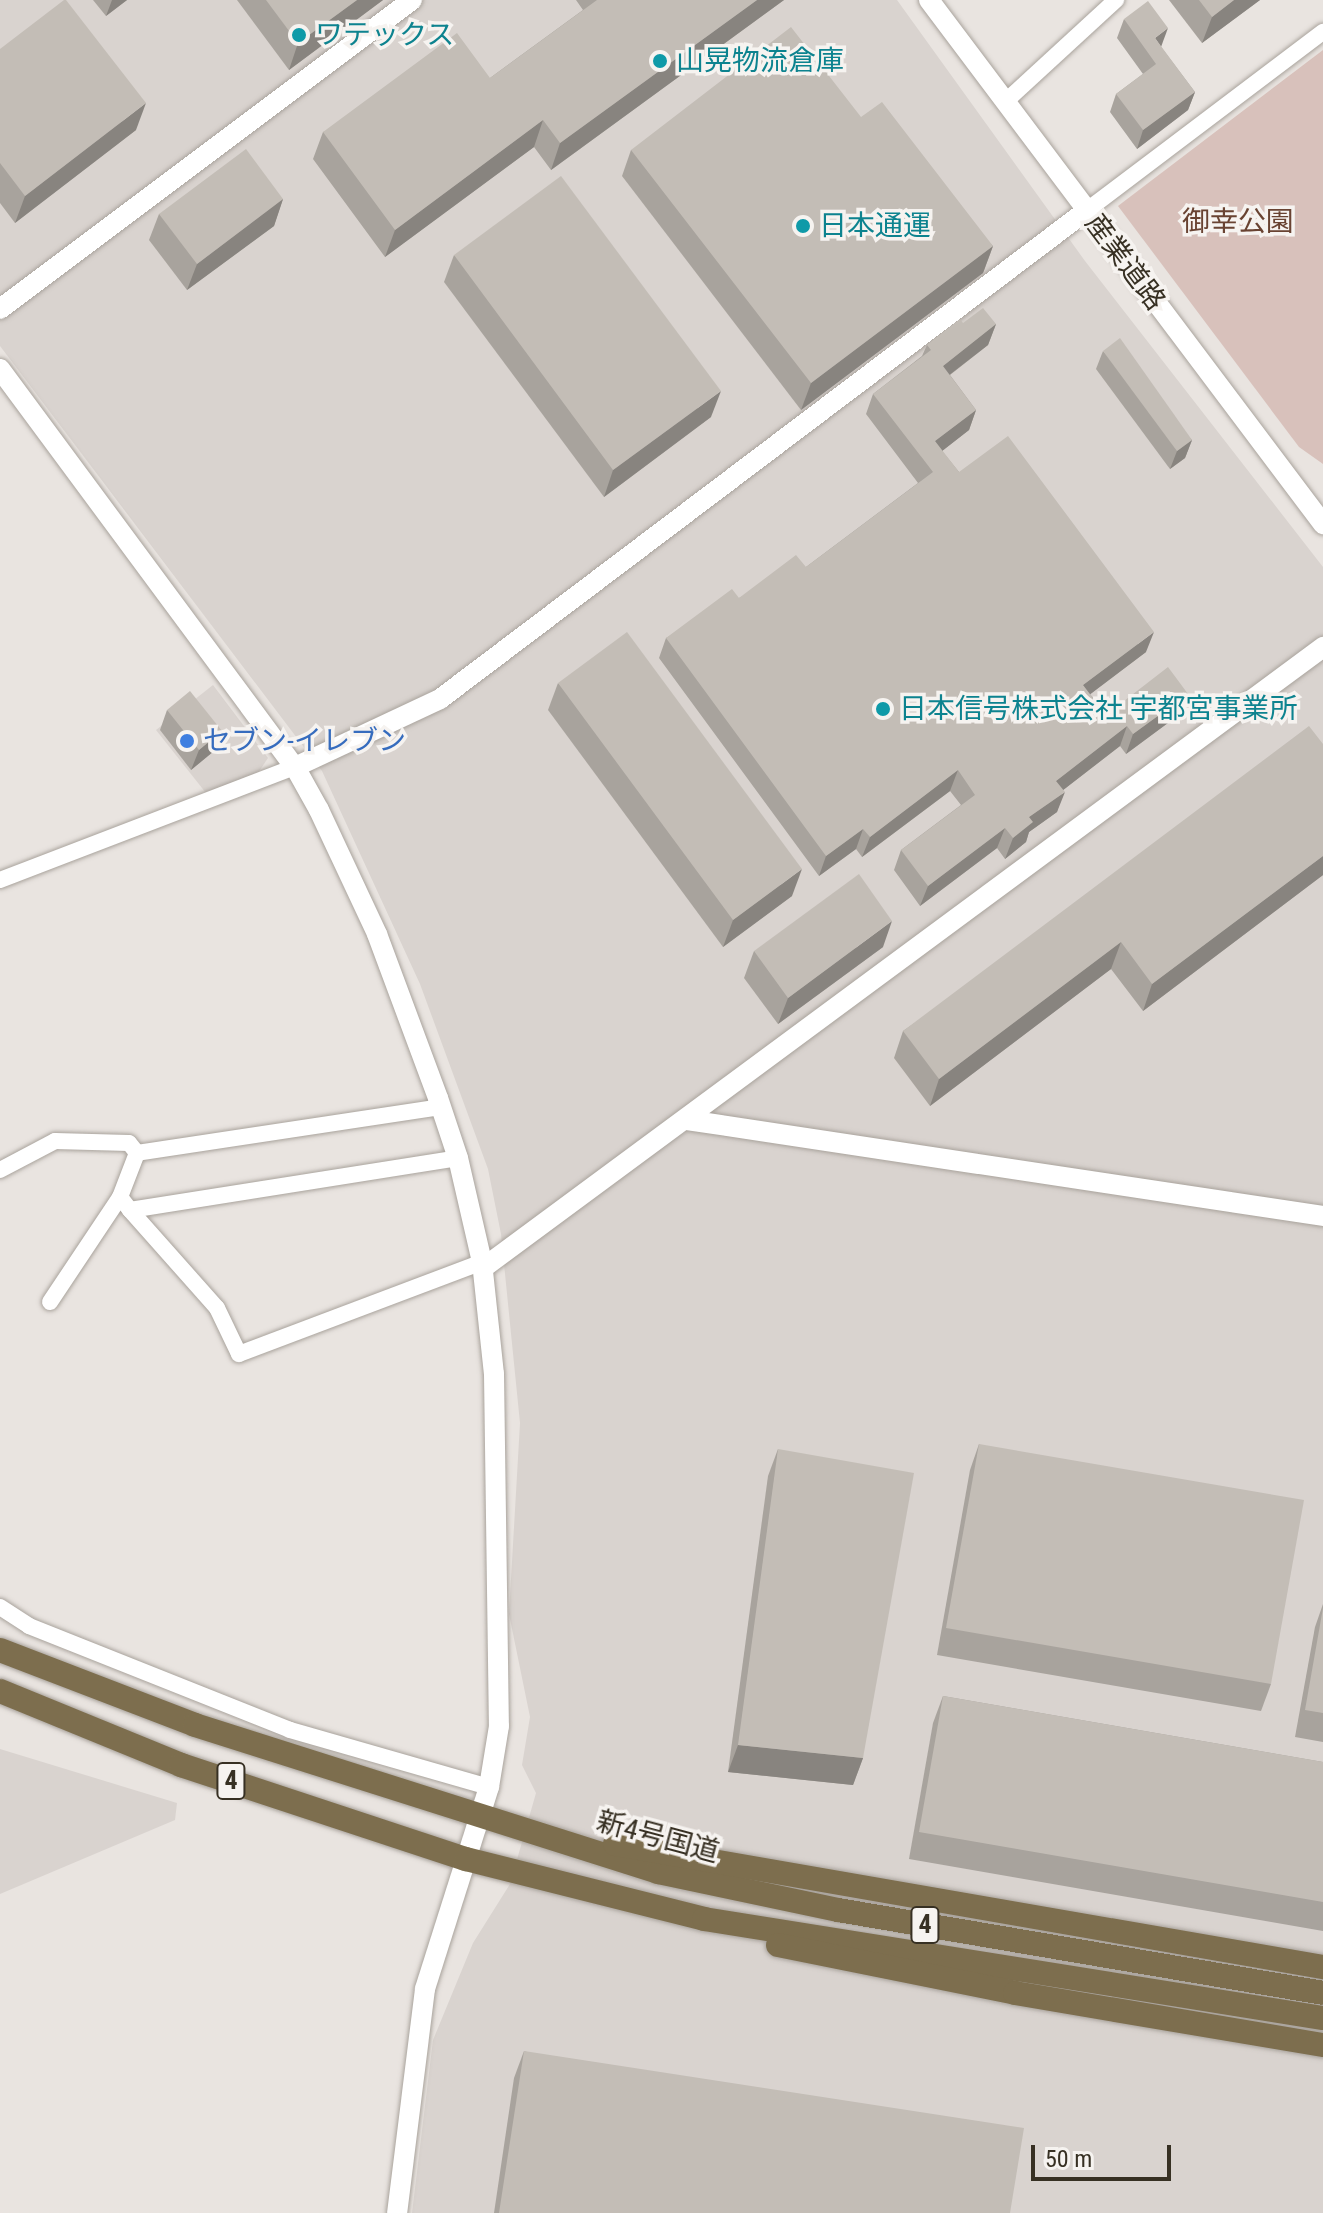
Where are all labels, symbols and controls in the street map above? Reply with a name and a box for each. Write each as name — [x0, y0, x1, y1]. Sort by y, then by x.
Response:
place label: ワテックス — [315, 18, 455, 52]
marker: ワテックス — [290, 26, 308, 44]
place label: 山晃物流倉庫 — [676, 44, 844, 78]
marker: 山晃物流倉庫 — [651, 52, 669, 70]
park label: 御幸公園 — [1182, 205, 1294, 239]
street label: 産業道路 — [1078, 207, 1172, 317]
place label: 日本通運 — [819, 209, 931, 243]
marker: 日本通運 — [794, 217, 812, 235]
place label: 日本信号株式会社 宇都宮事業所 — [899, 692, 1297, 726]
marker: 日本信号株式会社 宇都宮事業所 — [874, 700, 892, 718]
place label: セブン-イレブン — [203, 724, 406, 758]
marker: セブン-イレブン — [178, 732, 196, 750]
road number: 4 — [215, 1759, 247, 1803]
street label: 新4号国道 — [593, 1804, 723, 1870]
road number: 4 — [909, 1903, 941, 1947]
scale bar — [1035, 2129, 1175, 2179]
text: 50 m — [1045, 2145, 1092, 2173]

